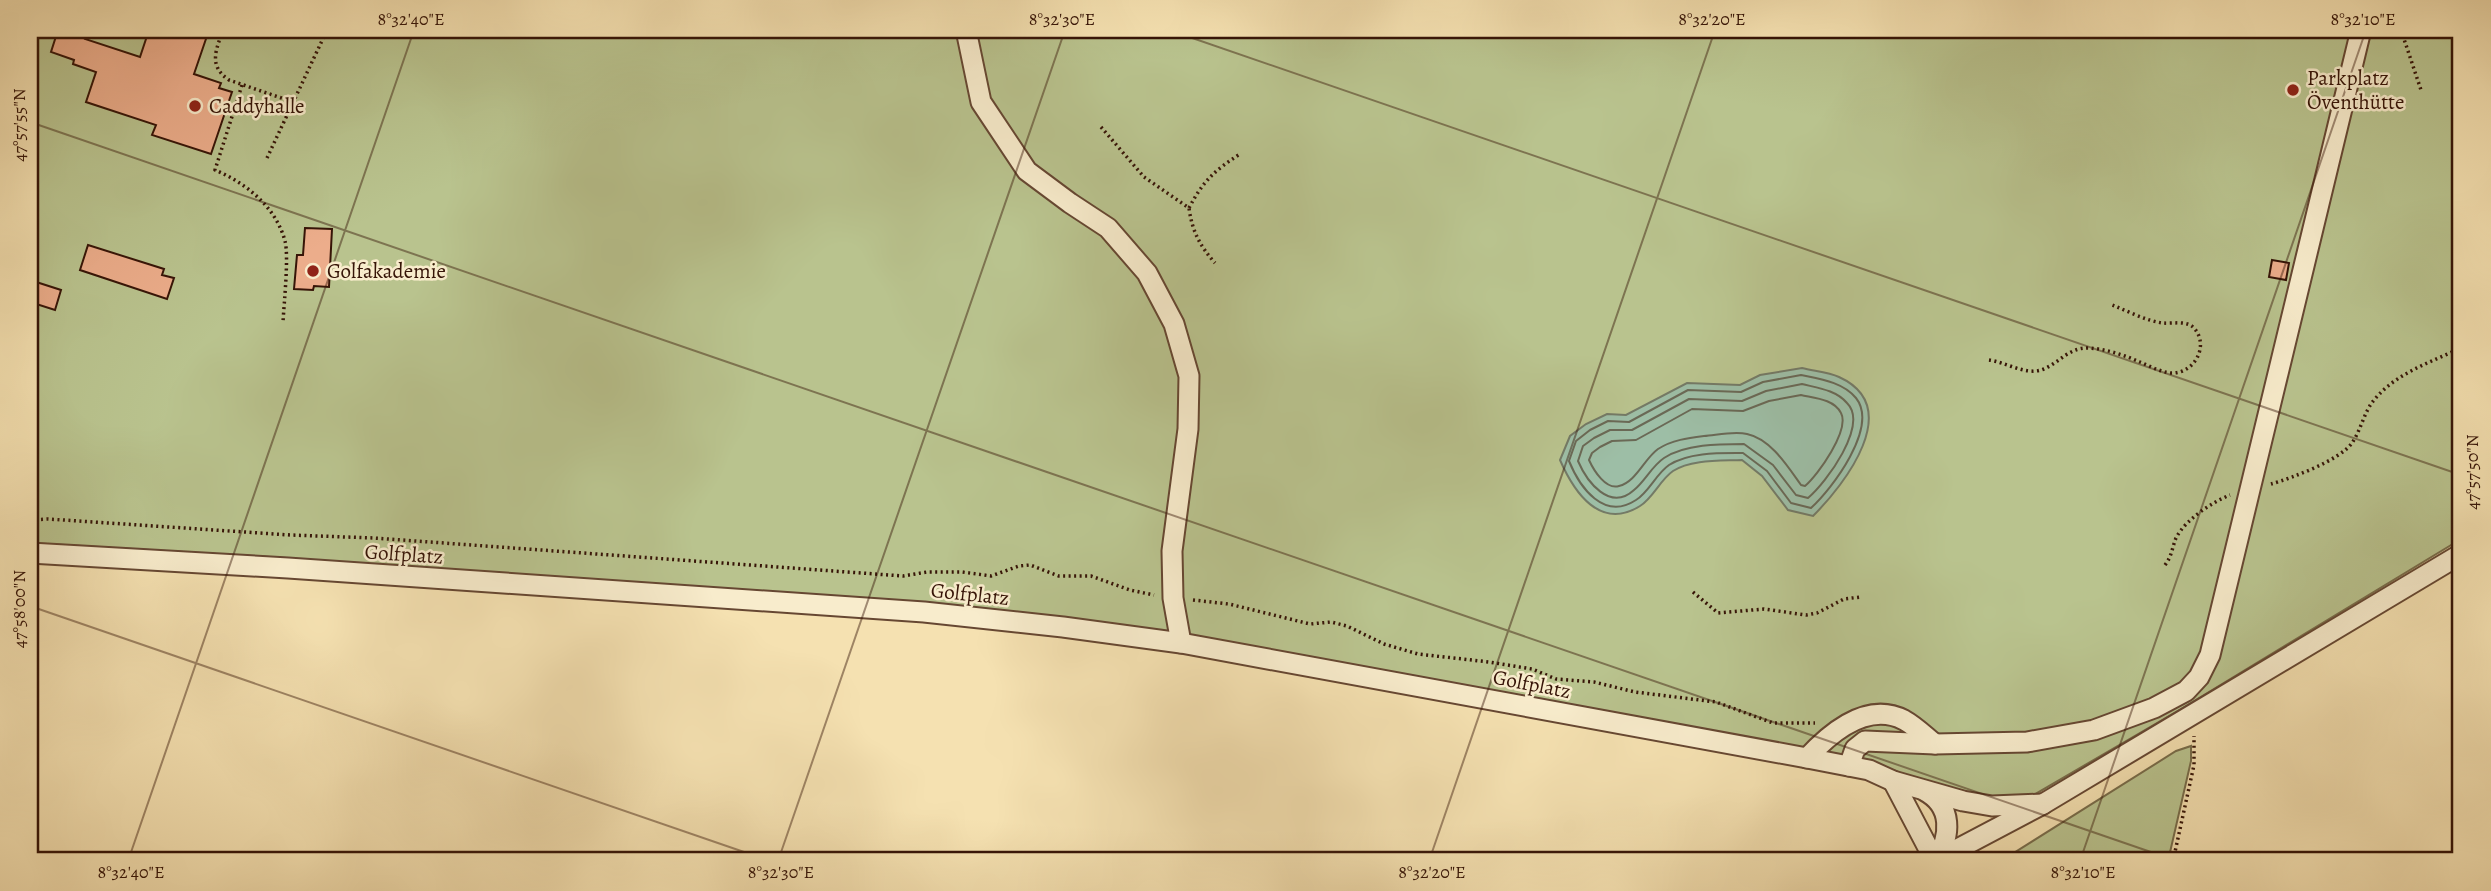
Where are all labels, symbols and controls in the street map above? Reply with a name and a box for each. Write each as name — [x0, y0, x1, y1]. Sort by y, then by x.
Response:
text: 8°32'40"E — [377, 7, 445, 31]
text: 8°32'30"E — [1029, 7, 1095, 31]
text: 8°32'20"E — [1678, 7, 1746, 31]
text: 8°32'10"E — [2330, 7, 2396, 31]
place label: Parkplatz Öventhütte — [2307, 64, 2404, 116]
marker: Parkplatz Öventhütte — [2285, 82, 2301, 98]
text: 47°57'55"N — [7, 88, 31, 162]
place label: Caddyhalle — [209, 92, 305, 120]
marker: Caddyhalle — [187, 98, 203, 114]
place label: Golfakademie — [327, 257, 446, 285]
marker: Golfakademie — [305, 263, 321, 279]
text: 47°57'50"N — [2460, 434, 2484, 510]
street label: Golfplatz — [364, 537, 444, 571]
text: 47°58'00"N — [7, 570, 31, 648]
street label: Golfplatz — [929, 576, 1011, 612]
street label: Golfplatz — [1491, 663, 1573, 705]
text: 8°32'40"E — [97, 860, 165, 884]
text: 8°32'30"E — [748, 860, 814, 884]
text: 8°32'20"E — [1398, 860, 1466, 884]
text: 8°32'10"E — [2050, 860, 2116, 884]

